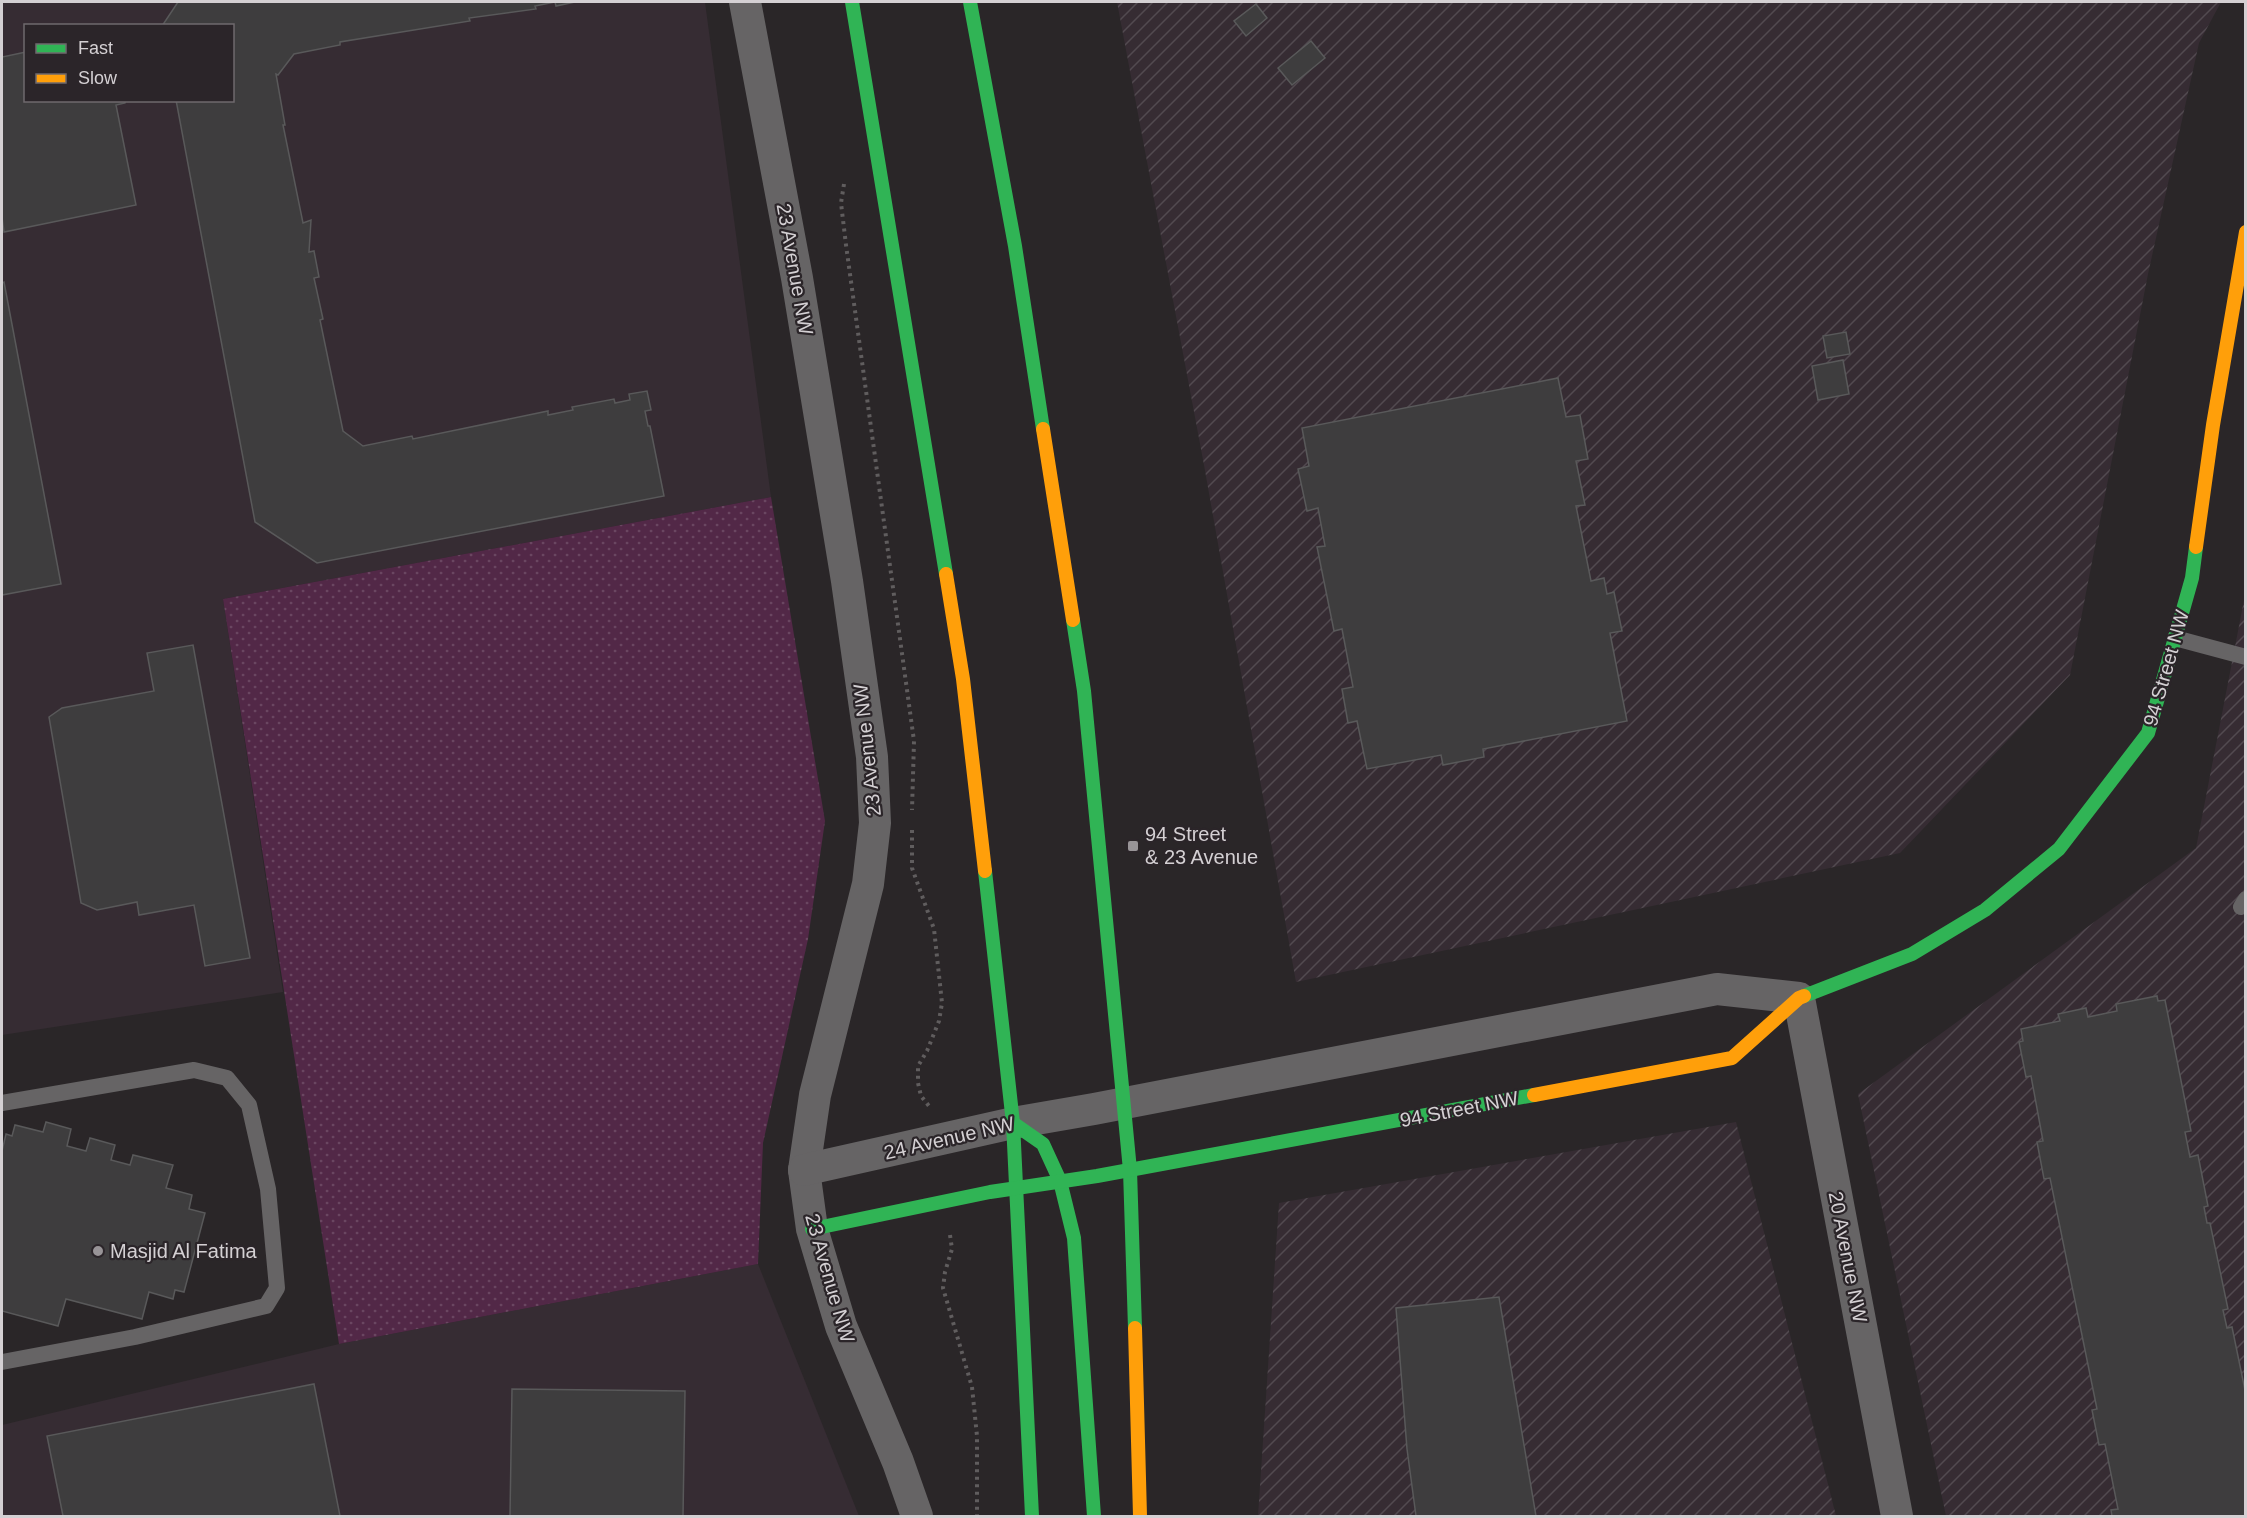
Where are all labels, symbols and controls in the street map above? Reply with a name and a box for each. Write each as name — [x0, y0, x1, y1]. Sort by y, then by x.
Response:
legend — [24, 24, 234, 102]
text: Fast — [78, 38, 113, 58]
text: Slow — [78, 68, 118, 88]
street label: 23 Avenue NW — [773, 202, 817, 337]
street label: 94 Street NW — [2139, 607, 2193, 729]
street label: 23 Avenue NW — [849, 683, 885, 817]
place label: 94 Street & 23 Avenue — [1145, 823, 1258, 868]
marker: 94 Street & 23 Avenue — [1126, 839, 1140, 853]
street label: 94 Street NW — [1398, 1087, 1520, 1131]
street label: 24 Avenue NW — [882, 1112, 1016, 1164]
street label: 20 Avenue NW — [1825, 1190, 1872, 1325]
street label: 23 Avenue NW — [801, 1211, 859, 1345]
place label: Masjid Al Fatima — [110, 1240, 258, 1262]
marker: Masjid Al Fatima — [91, 1244, 105, 1258]

